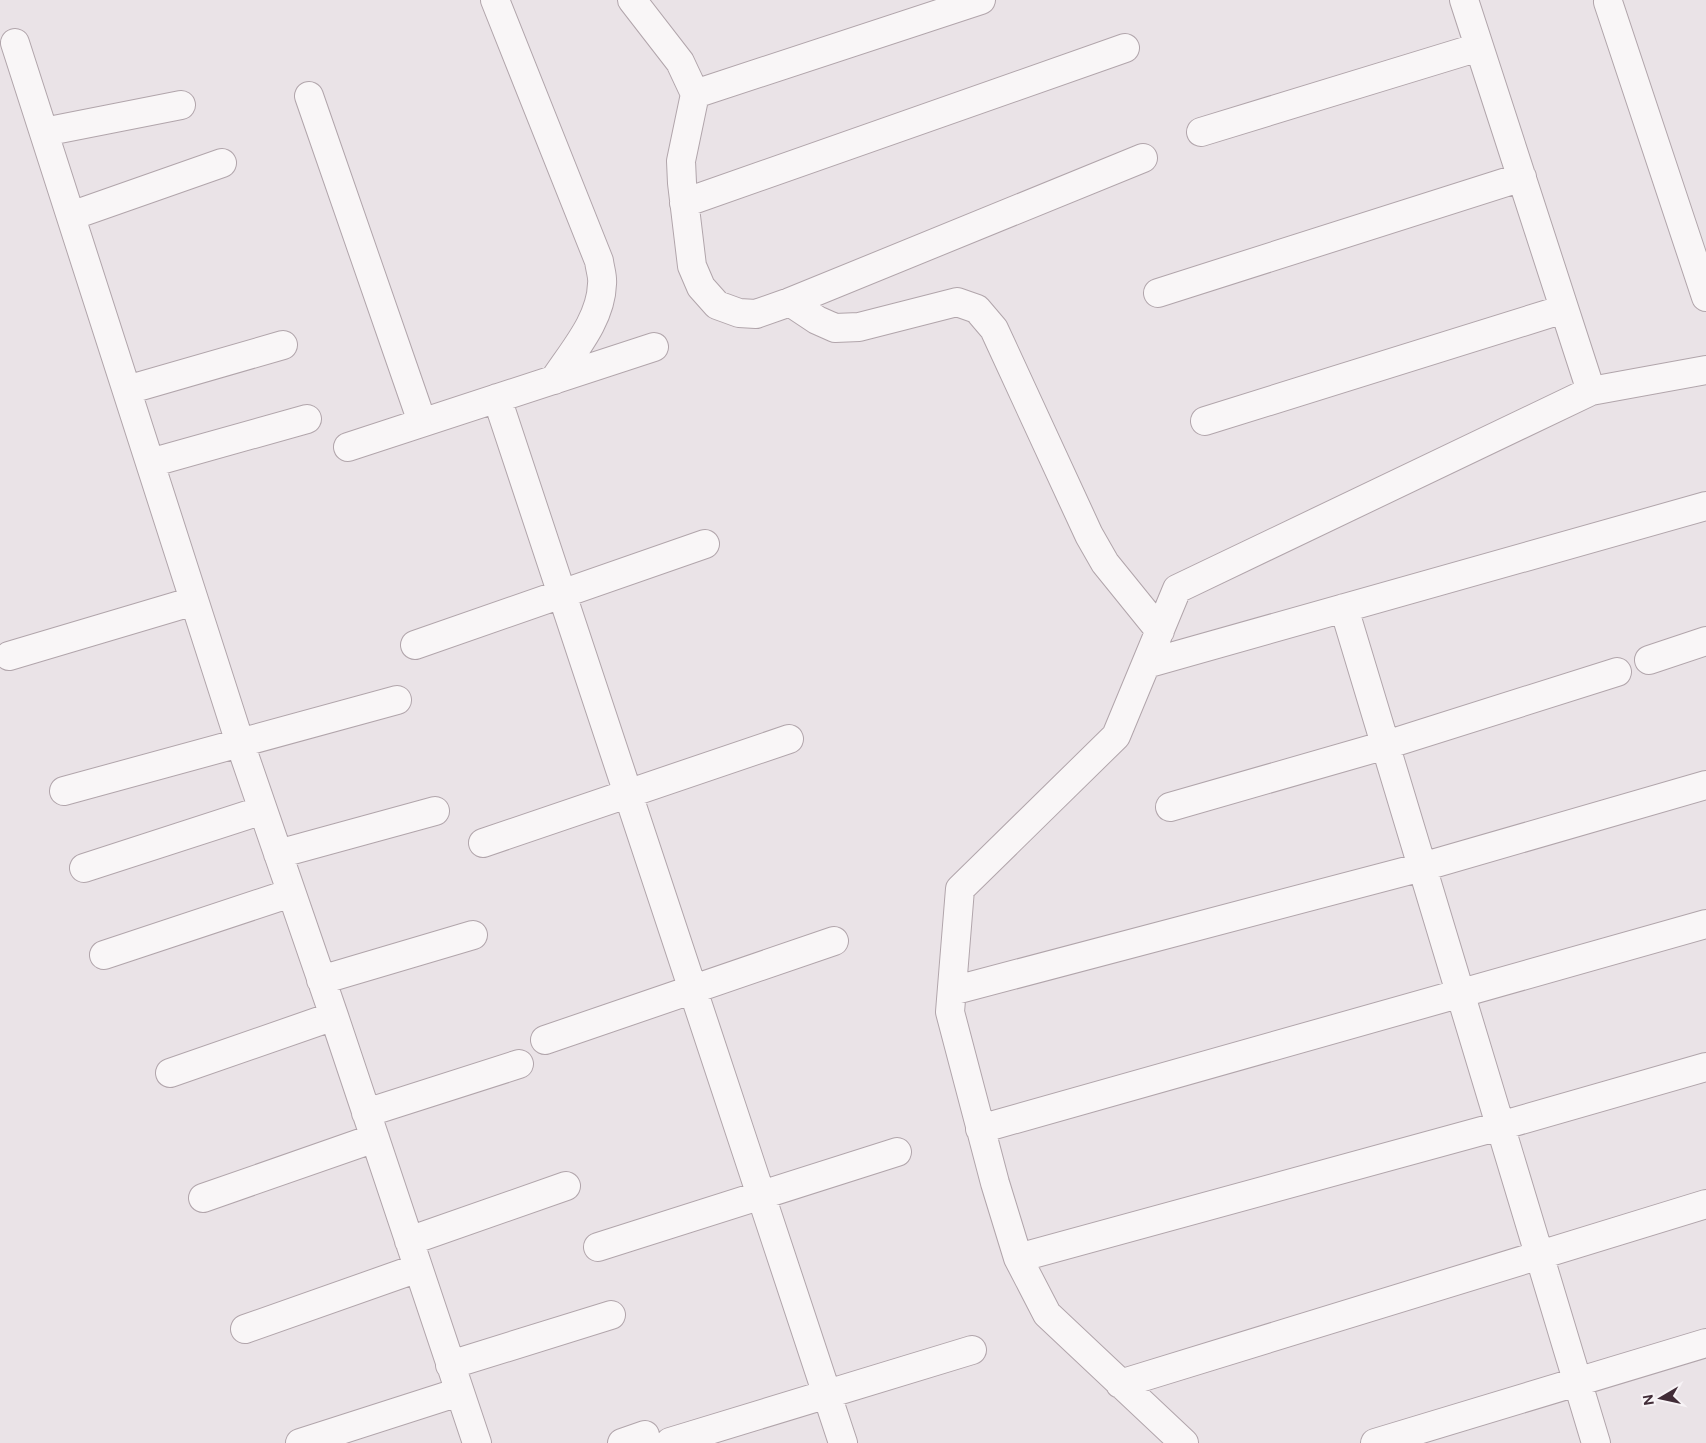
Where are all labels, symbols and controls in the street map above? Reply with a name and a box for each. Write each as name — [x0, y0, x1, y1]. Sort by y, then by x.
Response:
north arrow — [1636, 1373, 1686, 1423]
text: N — [1639, 1393, 1658, 1407]

